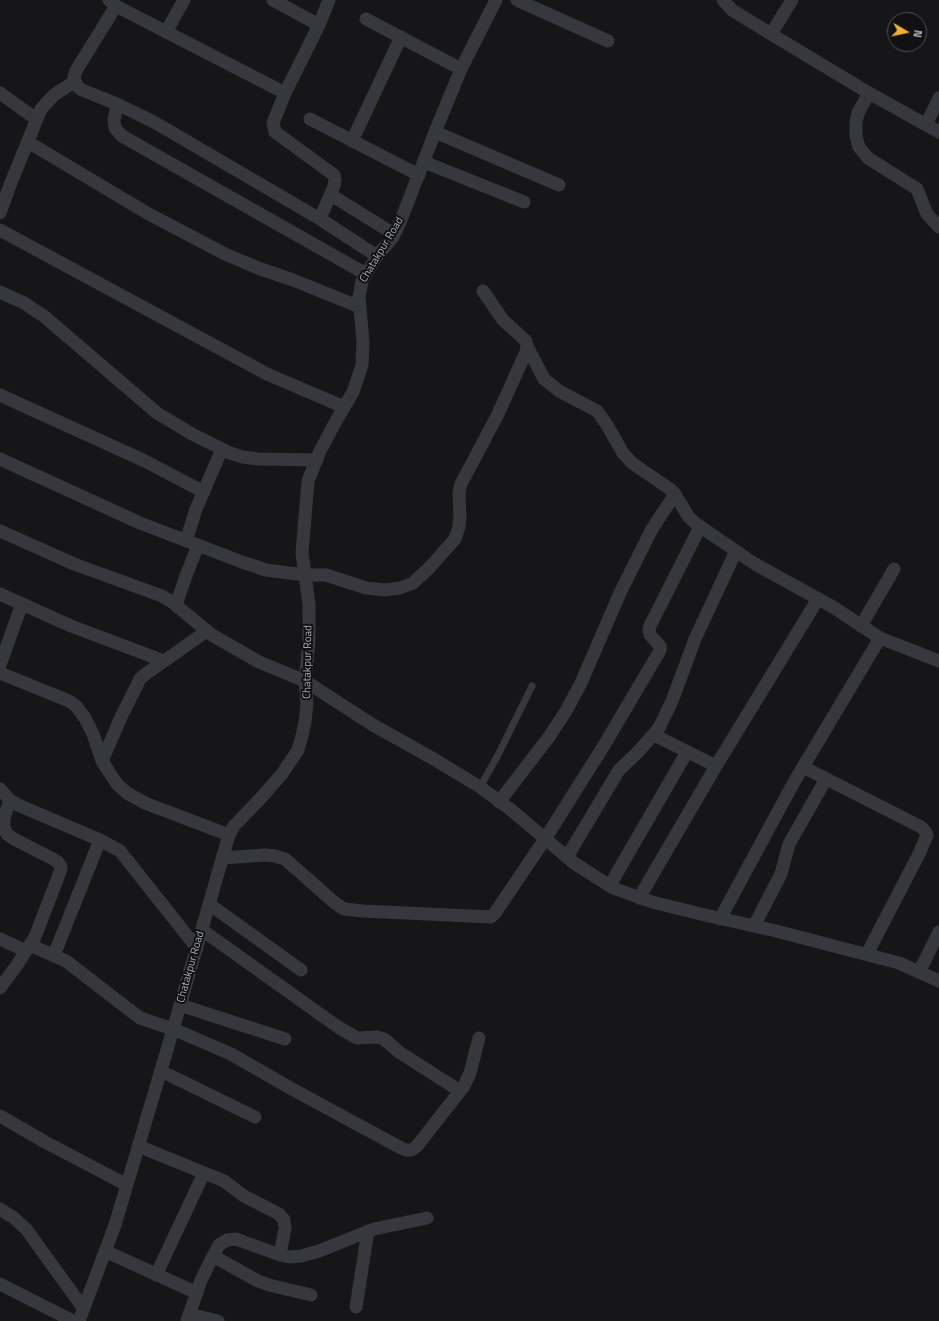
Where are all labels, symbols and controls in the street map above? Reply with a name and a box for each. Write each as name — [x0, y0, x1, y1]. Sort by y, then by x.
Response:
north arrow — [887, 12, 927, 52]
text: N — [909, 29, 926, 39]
street label: Chatakpur Road — [357, 215, 407, 285]
street label: Chatakpur Road — [301, 625, 315, 699]
street label: Chatakpur Road — [174, 930, 208, 1004]

